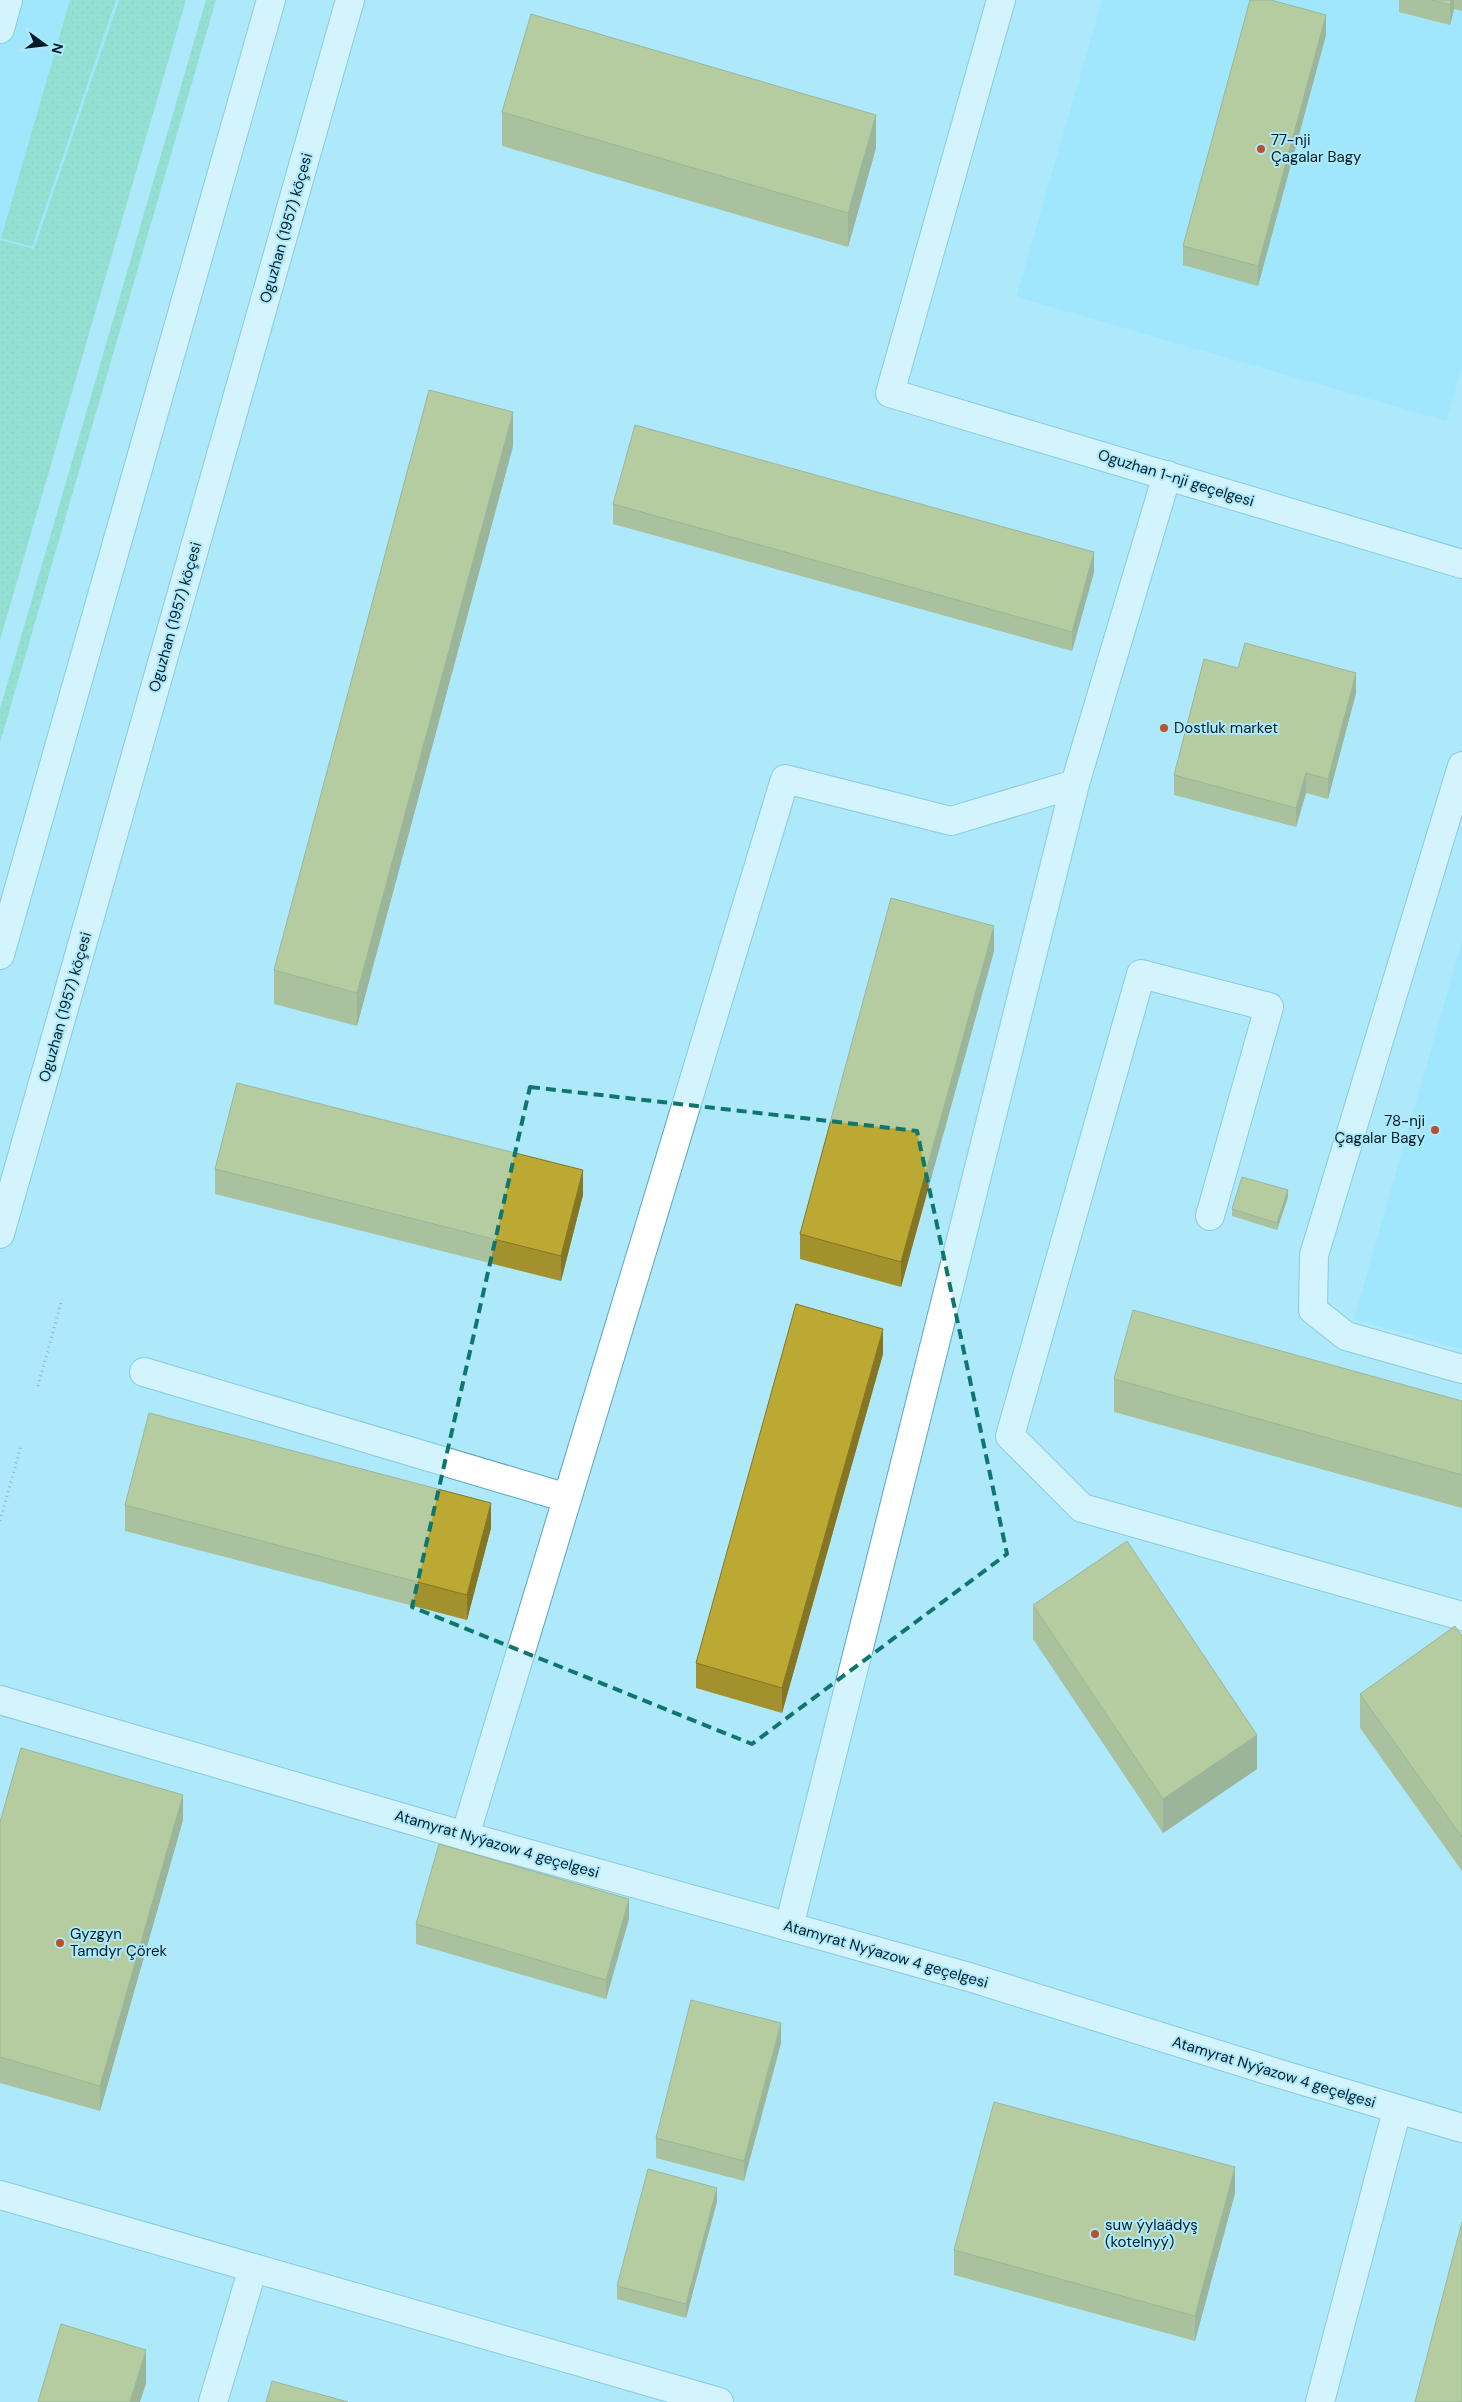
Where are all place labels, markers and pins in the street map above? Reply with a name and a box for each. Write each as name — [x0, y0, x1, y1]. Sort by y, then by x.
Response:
place label: 77-nji Çagalar Bagy — [1271, 130, 1362, 167]
marker: 77-nji Çagalar Bagy — [1255, 143, 1267, 155]
place label: Dostluk market — [1174, 718, 1278, 738]
marker: Dostluk market — [1158, 722, 1170, 734]
place label: 78-nji Çagalar Bagy — [1335, 1111, 1426, 1148]
marker: 78-nji Çagalar Bagy — [1429, 1124, 1441, 1136]
place label: Gyzgyn Tamdyr Çörek — [70, 1924, 168, 1961]
marker: Gyzgyn Tamdyr Çörek — [54, 1937, 66, 1949]
place label: suw ýylaädyş (kotelnyý) — [1105, 2215, 1198, 2252]
marker: suw ýylaädyş (kotelnyý) — [1089, 2228, 1101, 2240]

